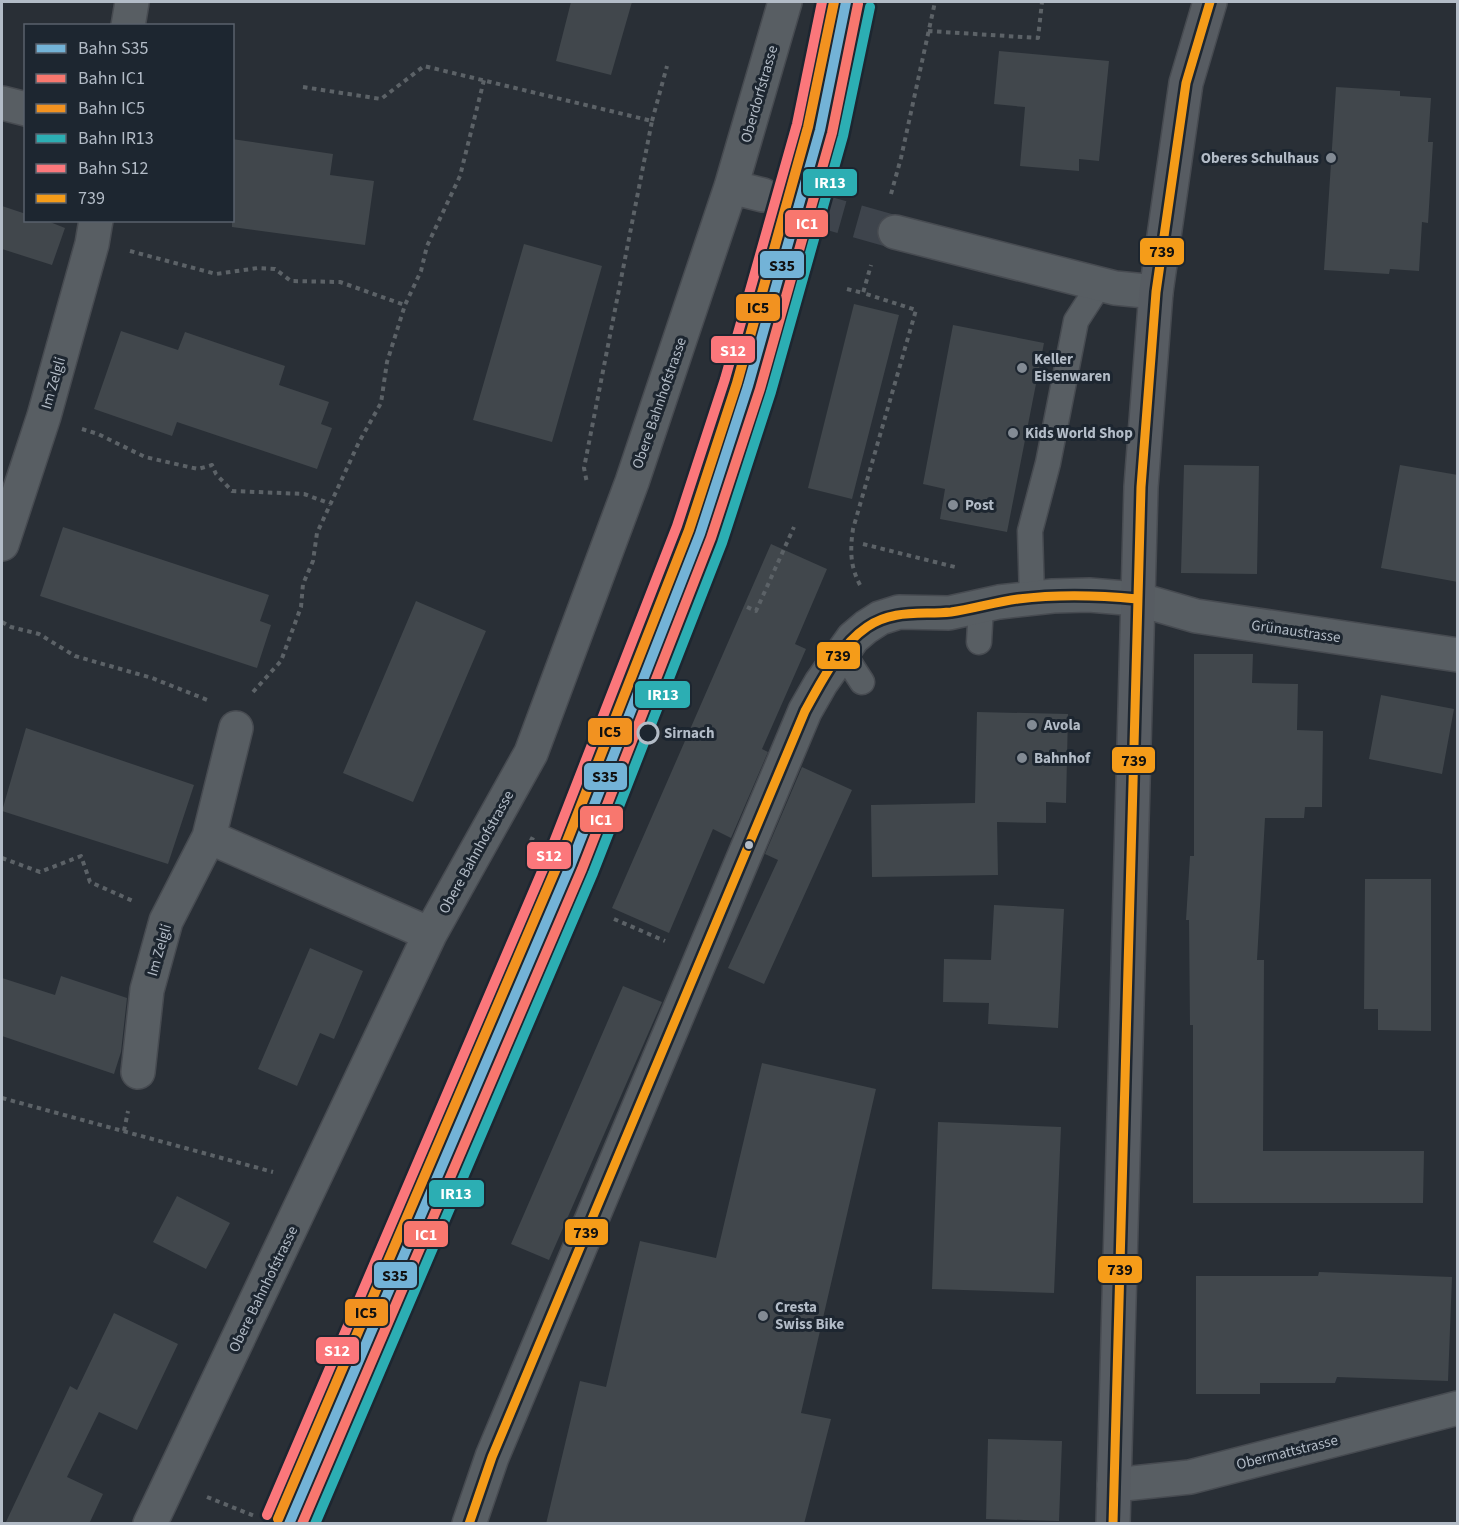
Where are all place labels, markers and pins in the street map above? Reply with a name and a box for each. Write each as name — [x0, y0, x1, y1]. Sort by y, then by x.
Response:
place label: Oberes Schulhaus — [1201, 148, 1319, 169]
marker: Oberes Schulhaus — [1324, 151, 1338, 165]
place label: Keller Eisenwaren — [1034, 349, 1111, 387]
marker: Keller Eisenwaren — [1015, 361, 1029, 375]
place label: Kids World Shop — [1025, 423, 1133, 444]
marker: Kids World Shop — [1006, 426, 1020, 440]
place label: Post — [965, 495, 994, 516]
marker: Post — [946, 498, 960, 512]
place label: Avola — [1043, 715, 1081, 736]
marker: Avola — [1025, 718, 1039, 732]
marker: Sirnach — [637, 722, 659, 744]
place label: Sirnach — [664, 723, 715, 744]
place label: Bahnhof — [1034, 748, 1091, 769]
marker: Bahnhof — [1015, 751, 1029, 765]
unlabelled marker — [743, 839, 755, 851]
place label: Cresta Swiss Bike — [775, 1297, 844, 1335]
marker: Cresta Swiss Bike — [756, 1309, 770, 1323]

